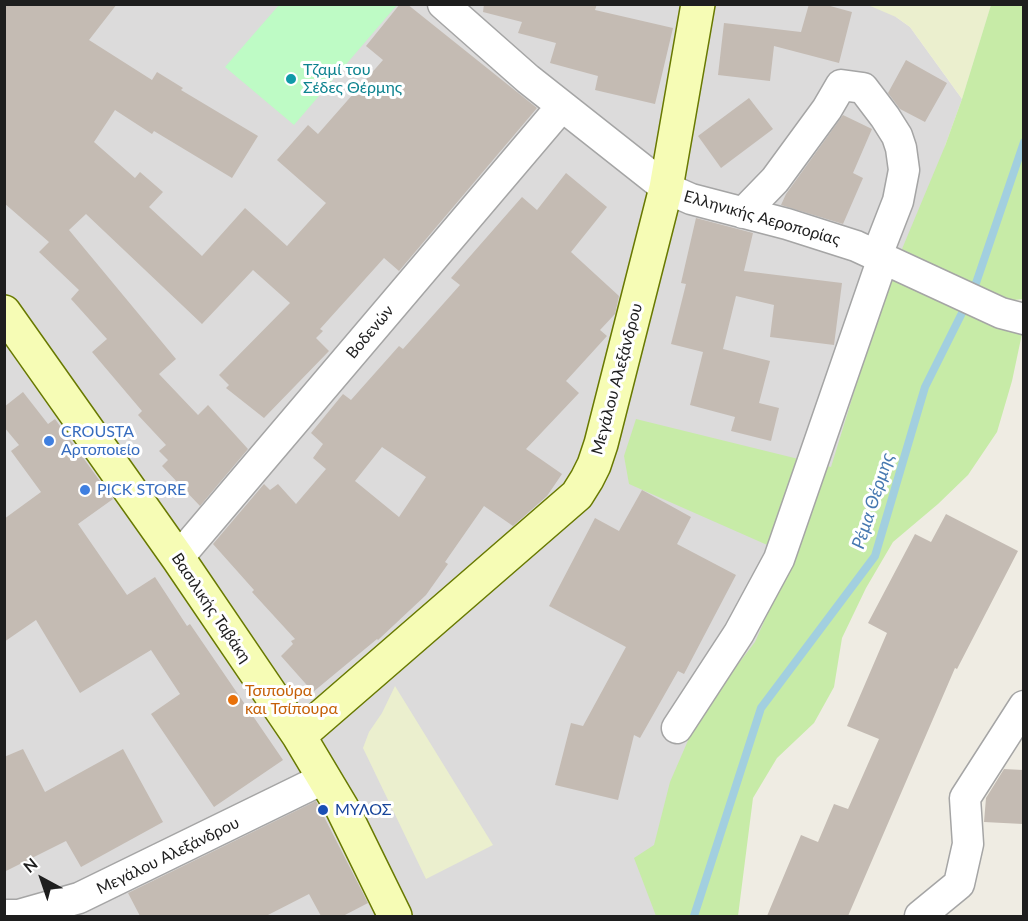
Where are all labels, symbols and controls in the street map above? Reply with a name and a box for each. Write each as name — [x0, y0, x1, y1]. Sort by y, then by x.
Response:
place label: Τζαμί του Σέδες Θέρμης — [303, 60, 402, 98]
marker: Τζαμί του Σέδες Θέρμης — [284, 72, 298, 86]
street label: Ελληνικής Αεροπορίας — [682, 186, 842, 250]
street label: Βοδενών — [342, 301, 398, 363]
street label: Μεγάλου Αλεξάνδρου — [588, 301, 646, 457]
place label: CROUSTA Αρτοποιείο — [61, 422, 140, 460]
marker: CROUSTA Αρτοποιείο — [42, 434, 56, 448]
water label: Ρέμα Θέρμης — [847, 450, 899, 552]
place label: PICK STORE — [97, 480, 186, 500]
marker: PICK STORE — [78, 483, 92, 497]
street label: Βασιλικής Ταβάκη — [167, 549, 255, 667]
place label: Τσιπούρα και Τσίπουρα — [245, 681, 338, 719]
marker: Τσιπούρα και Τσίπουρα — [226, 693, 240, 707]
place label: ΜΥΛΟΣ — [335, 800, 391, 820]
marker: ΜΥΛΟΣ — [316, 803, 330, 817]
street label: Μεγάλου Αλεξάνδρου — [94, 813, 242, 899]
north arrow — [12, 849, 72, 909]
text: N — [19, 854, 41, 876]

